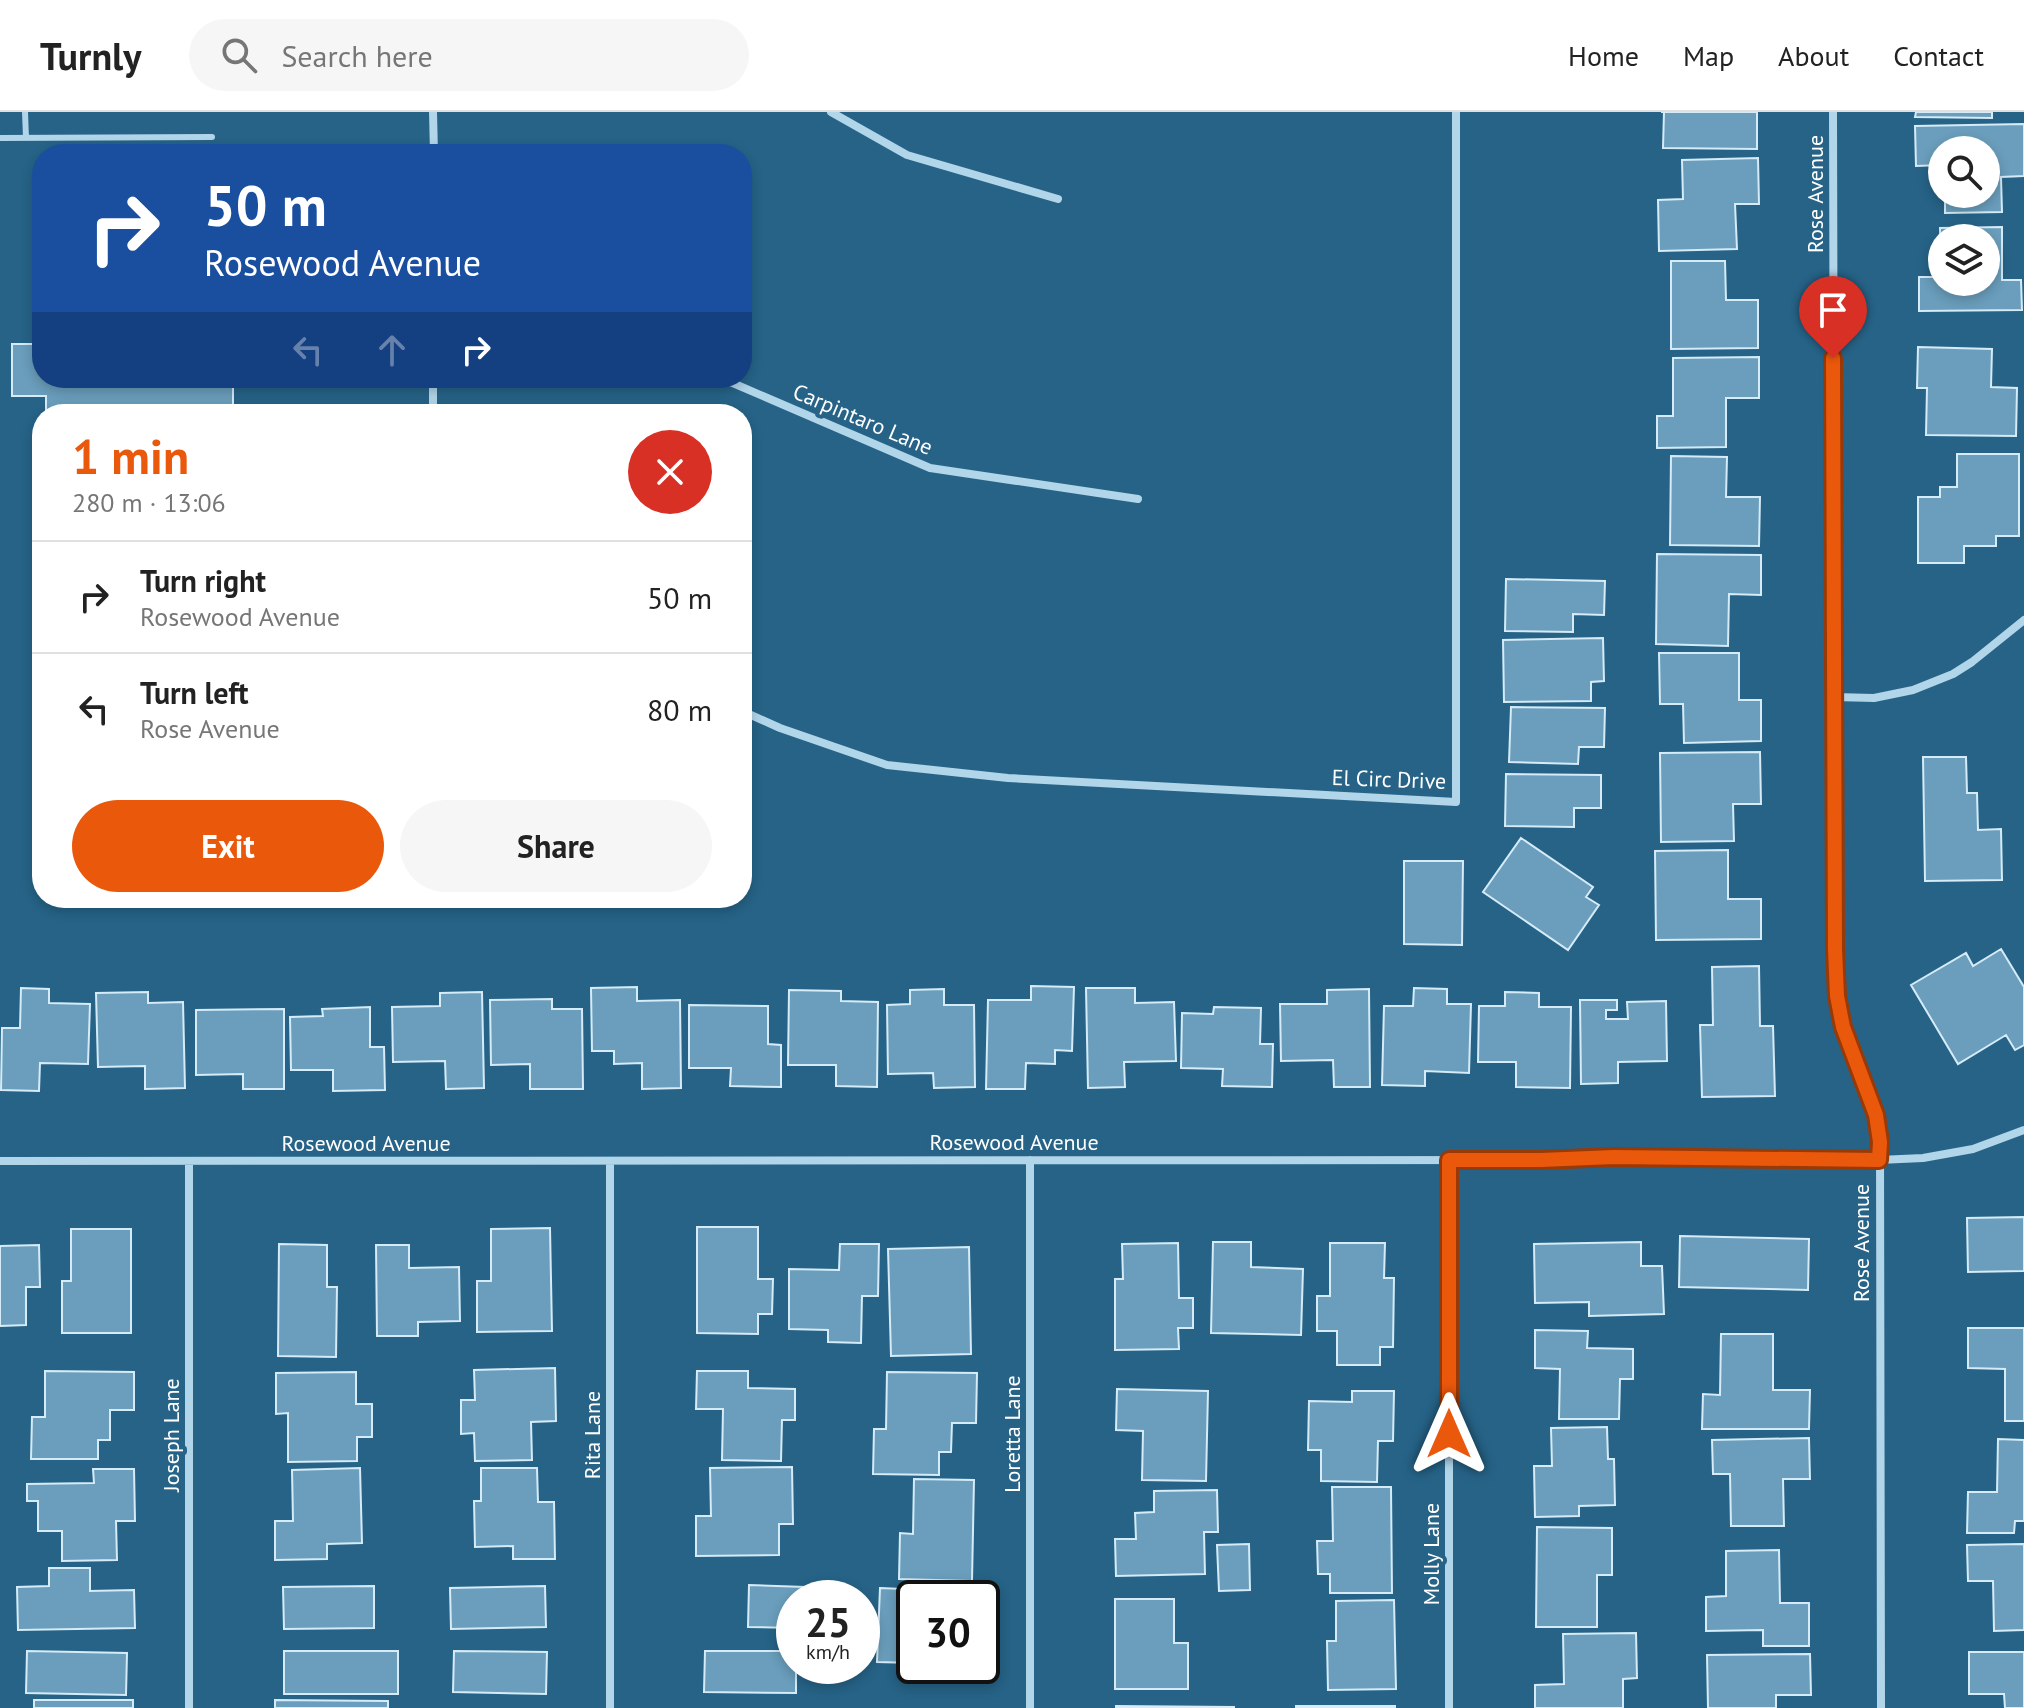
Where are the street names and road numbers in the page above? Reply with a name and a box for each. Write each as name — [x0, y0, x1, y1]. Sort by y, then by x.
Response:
street label: Rose Avenue — [1801, 135, 1829, 253]
street label: Carpintaro Lane — [789, 377, 937, 461]
street label: El Circ Drive — [1331, 763, 1447, 795]
street label: Rosewood Avenue — [929, 1128, 1099, 1156]
street label: Rosewood Avenue — [281, 1129, 451, 1157]
street label: Rose Avenue — [1847, 1184, 1875, 1302]
street label: Loretta Lane — [998, 1375, 1026, 1493]
street label: Joseph Lane — [157, 1378, 185, 1493]
street label: Rita Lane — [578, 1391, 606, 1479]
street label: Molly Lane — [1417, 1503, 1445, 1605]

